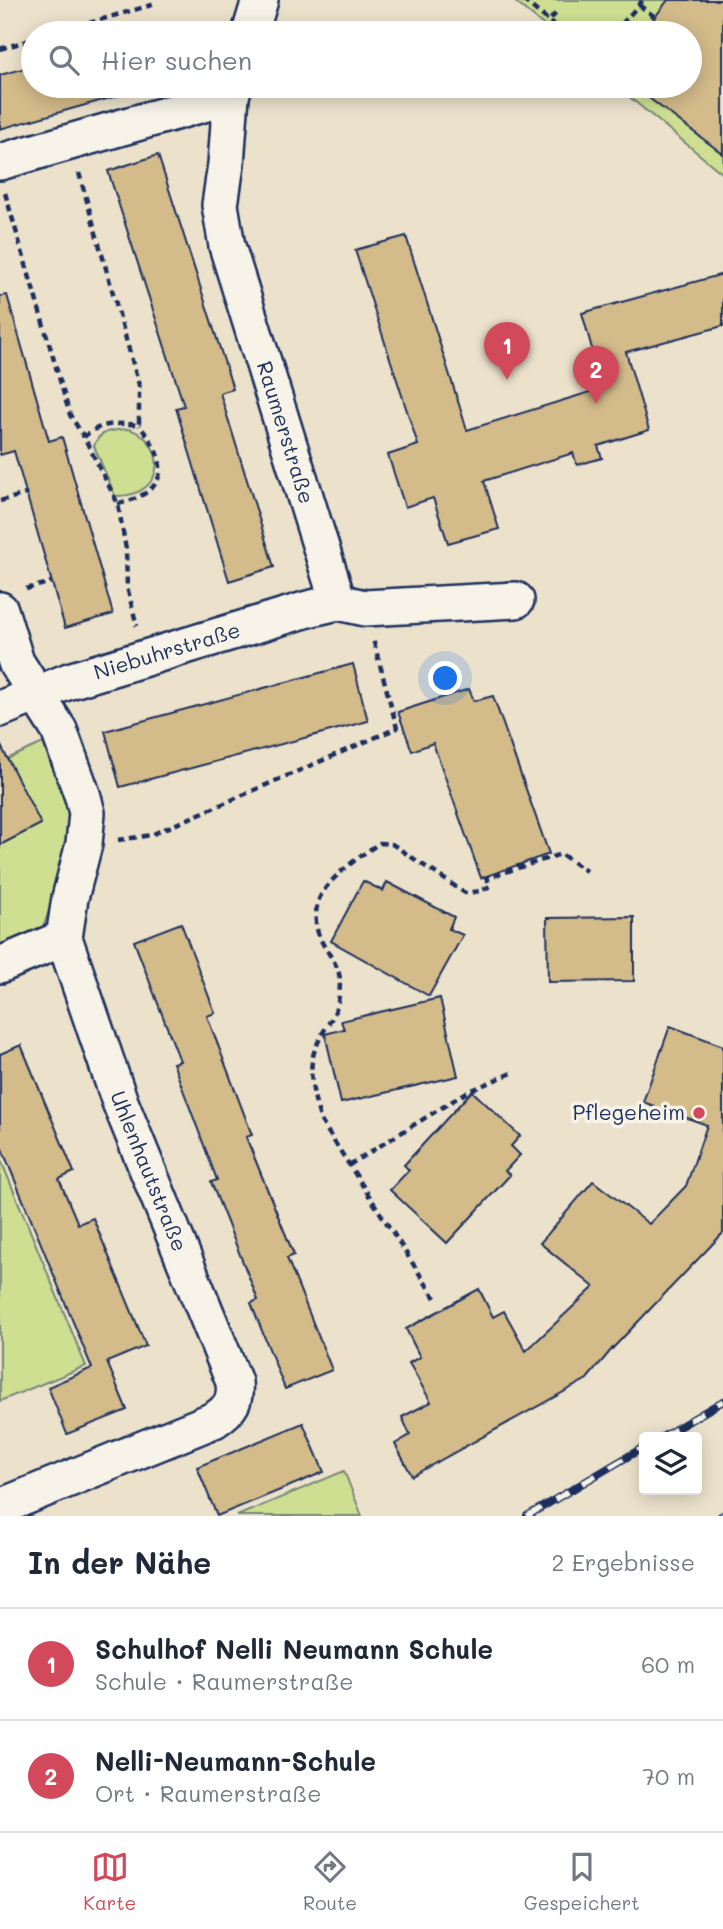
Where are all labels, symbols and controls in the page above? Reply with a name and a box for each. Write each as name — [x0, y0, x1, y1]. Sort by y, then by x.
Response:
search box — [21, 21, 702, 98]
icon: search — [45, 41, 83, 79]
text: Hier suchen — [101, 43, 252, 77]
pin: 1 — [484, 322, 530, 380]
pin: 2 — [573, 346, 619, 404]
street label: Raumerstraße — [252, 357, 321, 507]
street label: Niebuhrstraße — [90, 615, 243, 685]
your location — [428, 661, 462, 695]
street label: Uhlenhautstraße — [105, 1087, 194, 1255]
place label: Pflegeheim — [573, 1098, 685, 1125]
marker: Pflegeheim — [691, 1105, 707, 1121]
map controls — [639, 1432, 702, 1495]
button: layers — [639, 1432, 702, 1495]
text: In der Nähe — [28, 1542, 211, 1582]
text: 2 Ergebnisse — [552, 1547, 695, 1577]
text: Schulhof Nelli Neumann Schule — [95, 1632, 493, 1666]
text: 1 — [46, 1649, 56, 1679]
text: 60 m — [641, 1649, 695, 1679]
text: Schule · Raumerstraße — [95, 1666, 354, 1696]
text: Nelli-Neumann-Schule — [95, 1744, 376, 1778]
text: 2 — [45, 1761, 57, 1791]
text: 70 m — [642, 1761, 695, 1791]
text: Ort · Raumerstraße — [95, 1778, 321, 1808]
tab: Karte — [83, 1848, 136, 1915]
tab: Route — [303, 1848, 357, 1915]
tab: Gespeichert — [524, 1848, 640, 1915]

